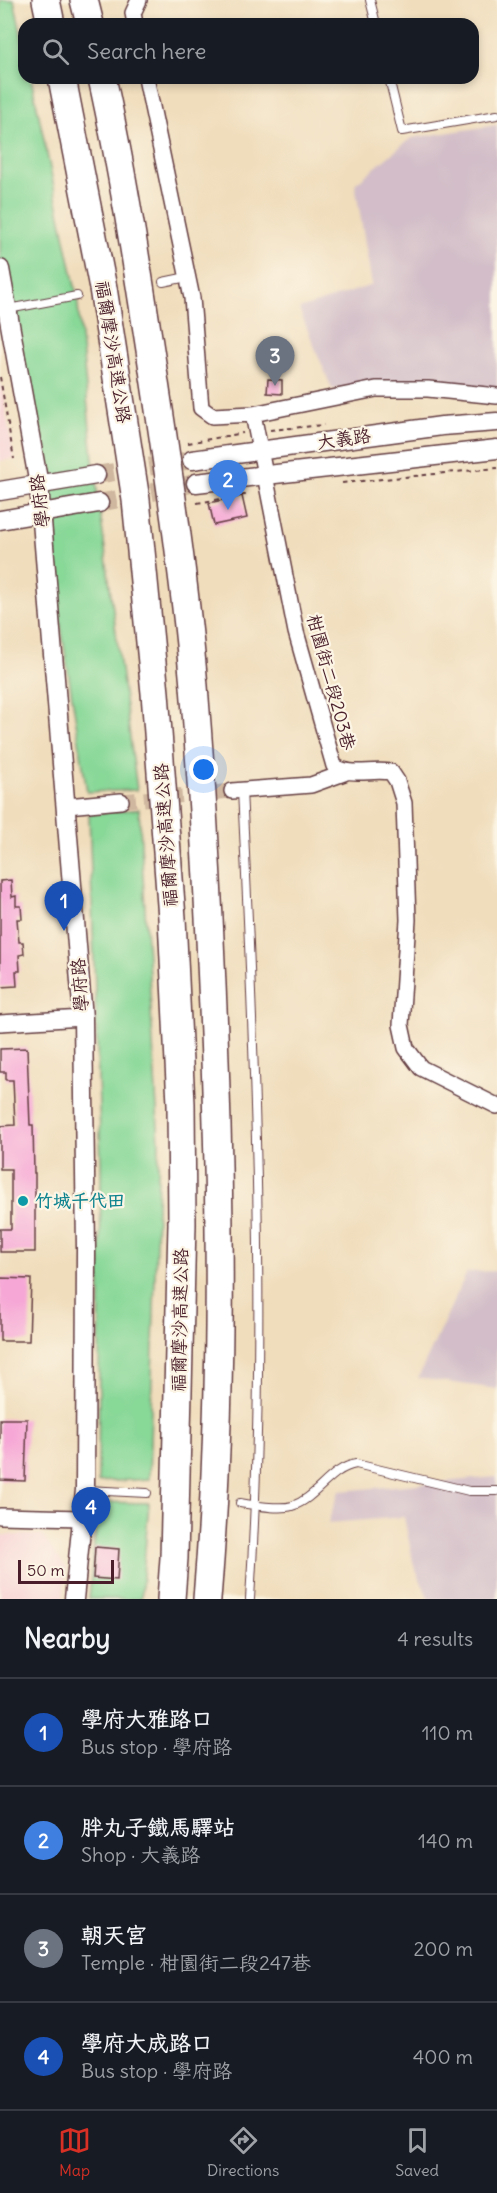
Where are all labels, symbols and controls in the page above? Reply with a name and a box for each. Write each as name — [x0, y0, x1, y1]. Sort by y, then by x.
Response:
search box — [18, 18, 479, 84]
icon: search — [39, 35, 72, 68]
text: Search here — [87, 37, 206, 65]
street label: 福爾摩沙高速公路 — [91, 279, 136, 425]
pin: 3 — [256, 336, 294, 386]
street label: 大義路 — [316, 423, 372, 454]
pin: 2 — [208, 460, 248, 510]
street label: 學府路 — [25, 473, 54, 529]
street label: 柑園街二段203巷 — [302, 611, 361, 752]
your location — [189, 755, 218, 784]
street label: 福爾摩沙高速公路 — [149, 762, 182, 908]
pin: 1 — [44, 882, 84, 931]
street label: 學府路 — [66, 957, 93, 1013]
place label: 竹城千代田 — [35, 1189, 125, 1212]
marker: 竹城千代田 — [16, 1194, 30, 1208]
street label: 福爾摩沙高速公路 — [167, 1248, 192, 1392]
pin: 4 — [72, 1488, 110, 1537]
scale bar — [18, 1557, 114, 1584]
text: 50 m — [27, 1560, 65, 1580]
text: Nearby — [24, 1622, 110, 1655]
text: 4 results — [397, 1626, 473, 1651]
text: 學府大雅路口 — [81, 1705, 213, 1733]
text: 1 — [40, 1720, 47, 1745]
text: 110 m — [422, 1720, 473, 1745]
text: Bus stop · 學府路 — [81, 1734, 232, 1759]
text: 胖丸子鐵馬驛站 — [81, 1813, 235, 1841]
text: 2 — [38, 1828, 49, 1853]
text: 140 m — [418, 1828, 473, 1853]
text: Shop · 大義路 — [81, 1842, 200, 1867]
text: 朝天宮 — [81, 1921, 147, 1949]
text: 3 — [38, 1936, 49, 1961]
text: 200 m — [413, 1936, 473, 1961]
text: Temple · 柑園街二段247巷 — [81, 1950, 311, 1975]
text: 學府大成路口 — [81, 2029, 213, 2057]
text: 4 — [38, 2044, 49, 2069]
text: 400 m — [413, 2044, 473, 2069]
text: Bus stop · 學府路 — [81, 2058, 232, 2083]
tab: Map — [58, 2124, 91, 2180]
tab: Directions — [207, 2124, 279, 2180]
tab: Saved — [395, 2124, 439, 2180]

